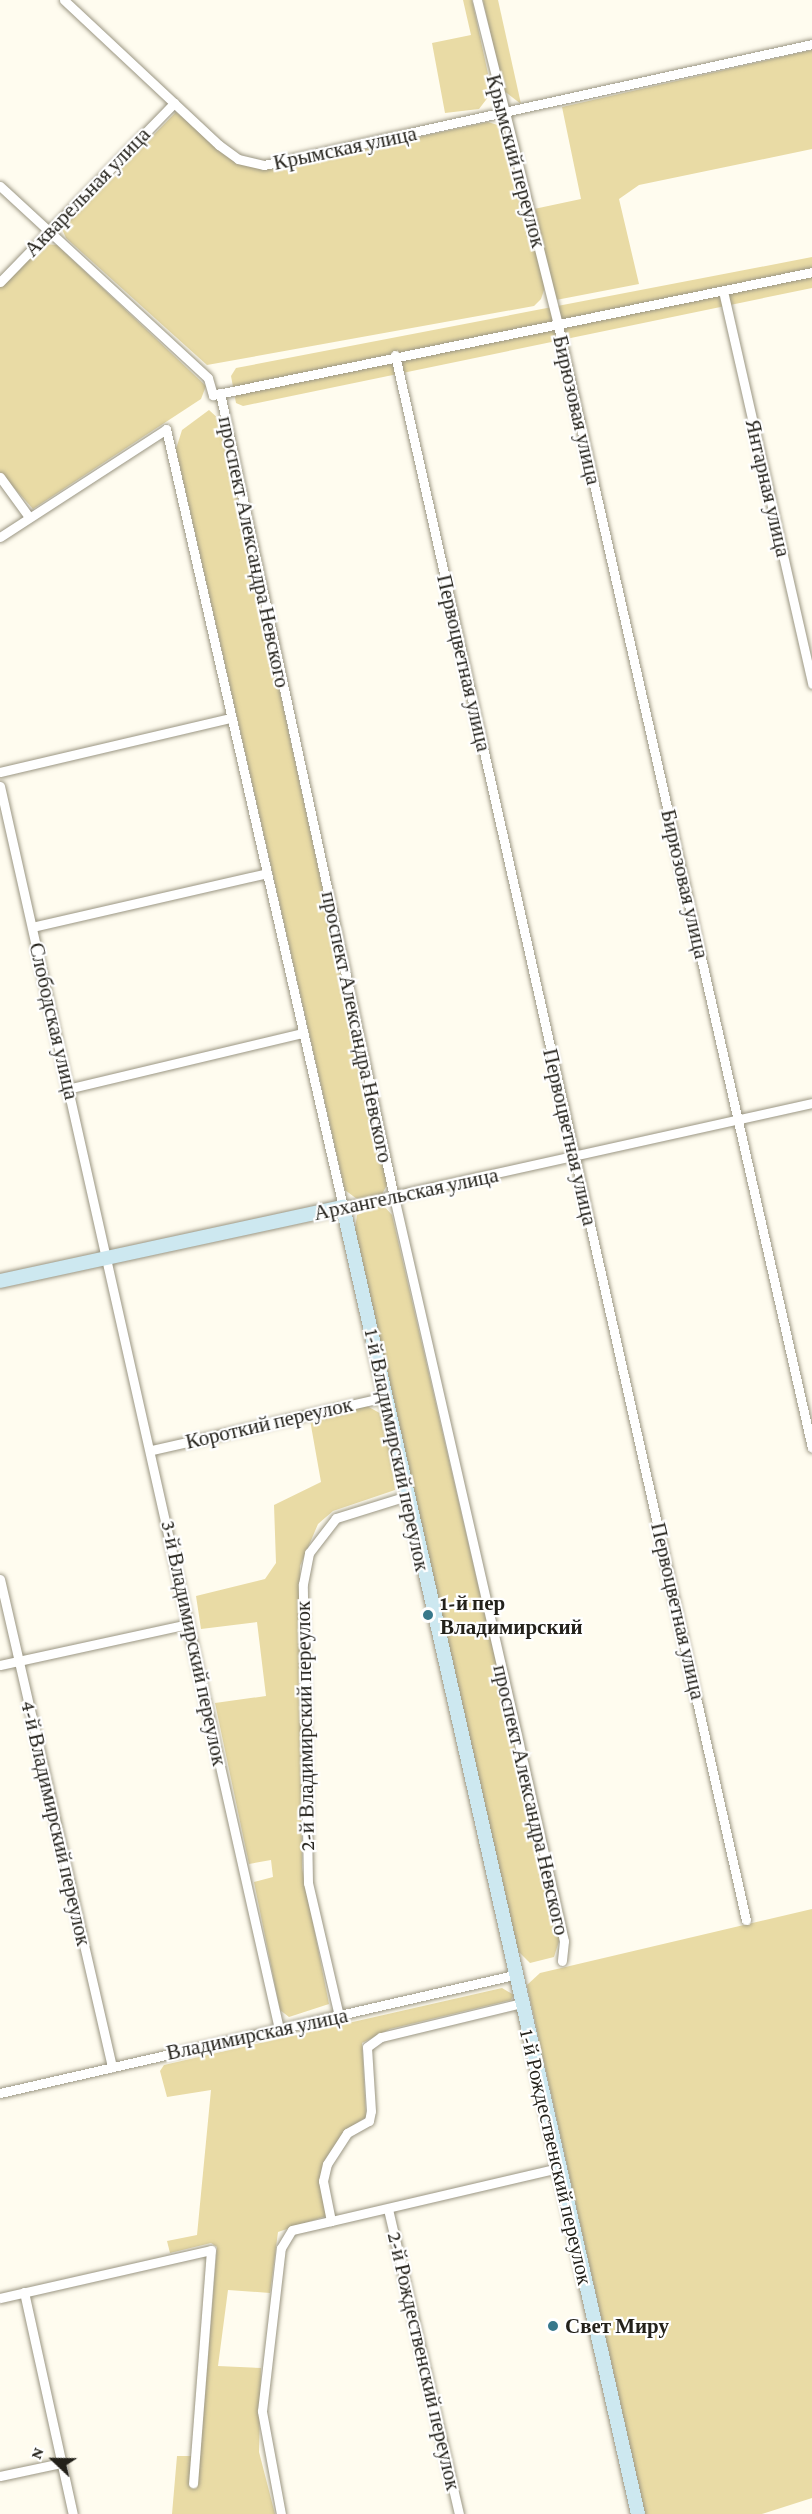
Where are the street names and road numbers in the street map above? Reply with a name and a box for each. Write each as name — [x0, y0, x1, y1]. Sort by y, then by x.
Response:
street label: Крымский переулок — [481, 72, 551, 250]
street label: Крымская улица — [271, 121, 419, 175]
street label: Акварельная улица — [19, 122, 155, 262]
street label: Бирюзовая улица — [548, 333, 606, 487]
street label: проспект Александра Невского — [213, 414, 295, 690]
street label: Янтарная улица — [740, 417, 796, 559]
street label: Первоцветная улица — [431, 572, 497, 754]
street label: Бирюзовая улица — [656, 807, 714, 961]
street label: проспект Александра Невского — [316, 889, 398, 1165]
street label: Слободская улица — [24, 940, 84, 1102]
street label: Первоцветная улица — [537, 1046, 603, 1228]
street label: Архангельская улица — [311, 1162, 501, 1226]
street label: 1-й Владимирский переулок — [359, 1327, 435, 1573]
street label: Короткий переулок — [183, 1392, 355, 1454]
street label: 3-й Владимирский переулок — [156, 1518, 232, 1768]
street label: Первоцветная улица — [645, 1520, 711, 1702]
street label: 2-й Владимирский переулок — [290, 1601, 320, 1851]
street label: проспект Александра Невского — [488, 1662, 574, 1938]
street label: 4-й Владимирский переулок — [16, 1698, 96, 1948]
street label: Владимирская улица — [164, 2002, 350, 2066]
street label: 1-й Рождественский переулок — [514, 2027, 598, 2287]
street label: 2-й Рождественский переулок — [382, 2229, 466, 2493]

